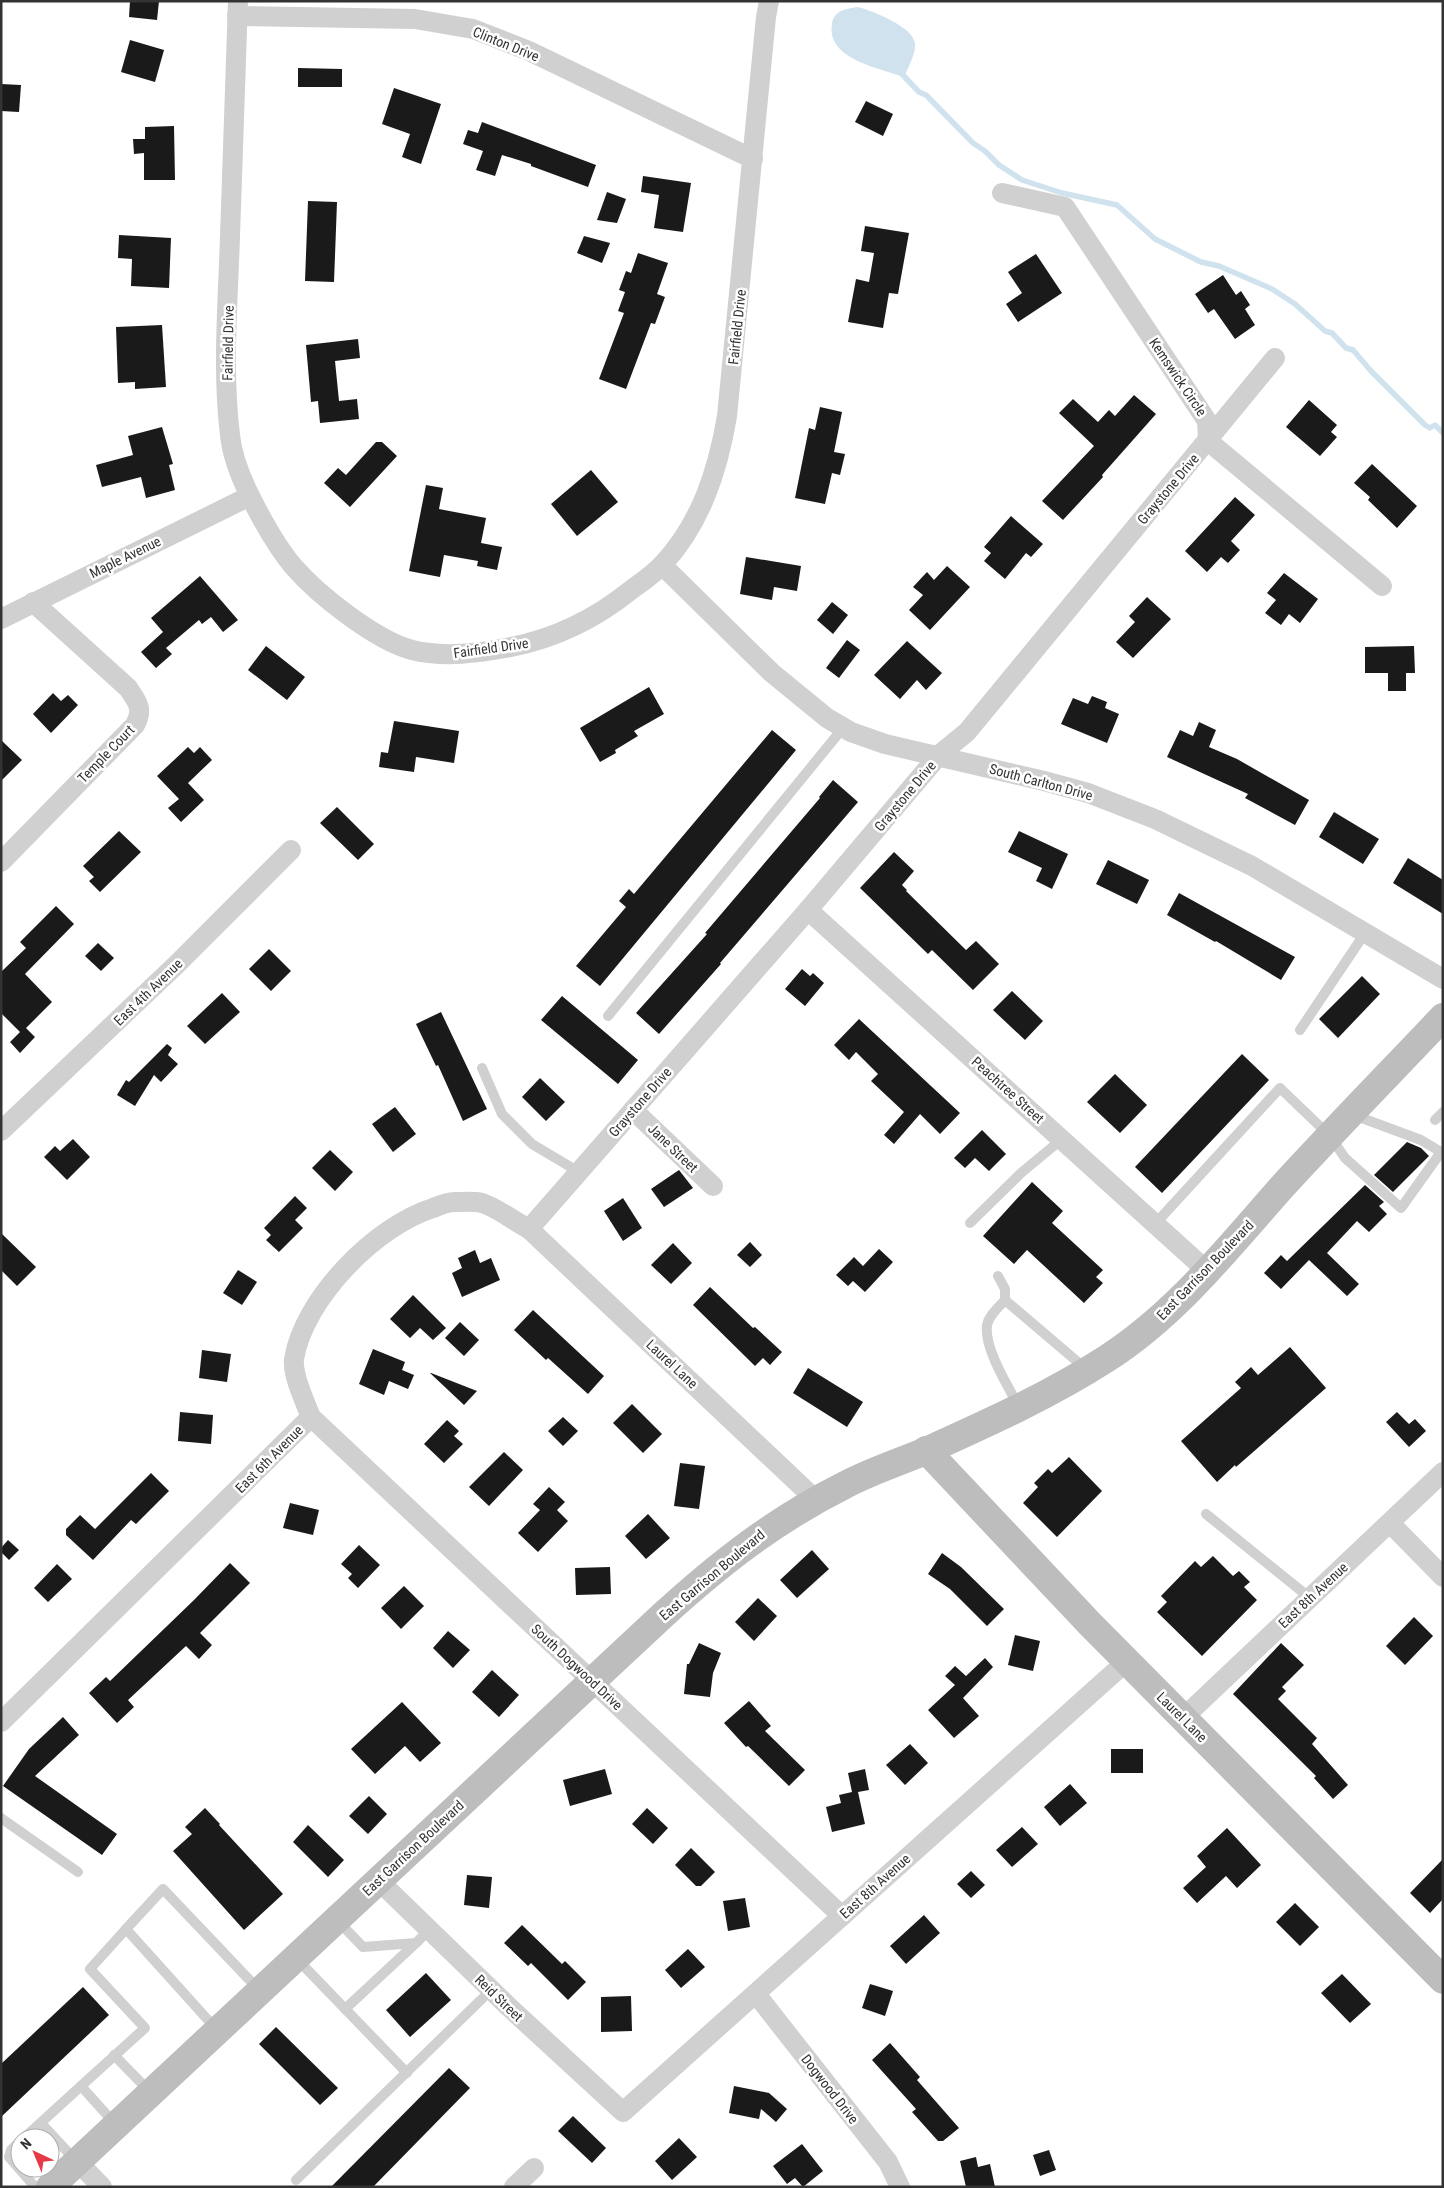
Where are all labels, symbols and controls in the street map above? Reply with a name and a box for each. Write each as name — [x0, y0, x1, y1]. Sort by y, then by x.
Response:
street label: Clinton Drive — [471, 23, 542, 65]
street label: Fairfield Drive — [725, 288, 749, 365]
street label: Fairfield Drive — [219, 305, 237, 381]
street label: Kemswick Circle — [1146, 335, 1210, 419]
street label: Graystone Drive — [1134, 450, 1202, 527]
street label: Maple Avenue — [87, 533, 164, 581]
street label: Fairfield Drive — [453, 635, 530, 661]
street label: Temple Court — [75, 722, 137, 786]
street label: Graystone Drive — [871, 757, 939, 834]
street label: South Carlton Drive — [988, 761, 1095, 804]
street label: East 4th Avenue — [111, 955, 186, 1029]
street label: Peachtree Street — [969, 1053, 1047, 1127]
street label: Graystone Drive — [606, 1064, 675, 1140]
street label: Jane Street — [645, 1120, 701, 1176]
street label: East Garrison Boulevard — [1153, 1217, 1257, 1323]
street label: Laurel Lane — [643, 1336, 701, 1392]
street label: East 6th Avenue — [232, 1422, 306, 1496]
street label: East Garrison Boulevard — [656, 1526, 768, 1624]
street label: East 8th Avenue — [1275, 1559, 1351, 1631]
street label: South Dogwood Drive — [528, 1621, 626, 1713]
street label: Laurel Lane — [1154, 1689, 1211, 1746]
street label: East Garrison Boulevard — [359, 1797, 467, 1899]
street label: East 8th Avenue — [837, 1850, 914, 1922]
street label: Reid Street — [472, 1971, 526, 2025]
street label: Dogwood Drive — [798, 2051, 862, 2127]
north arrow — [10, 2128, 60, 2178]
text: N — [17, 2135, 35, 2152]

